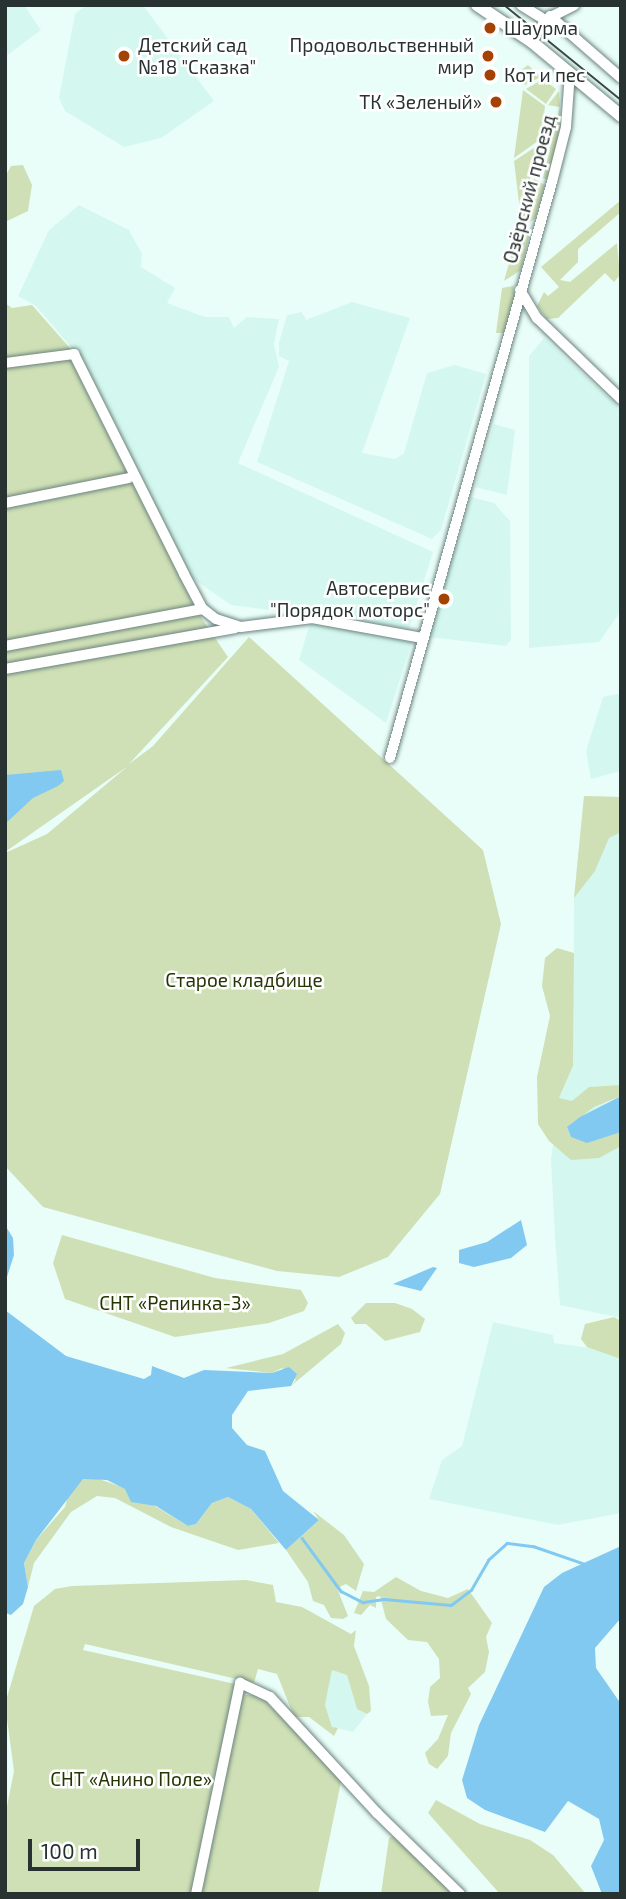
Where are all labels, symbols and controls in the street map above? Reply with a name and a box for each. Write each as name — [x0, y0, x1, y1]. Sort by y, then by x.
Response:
place label: Шаурма — [504, 17, 578, 39]
marker: Шаурма — [482, 20, 498, 36]
place label: Детский сад №18 "Сказка" — [138, 34, 256, 78]
place label: Продовольственный мир — [290, 34, 474, 78]
marker: Детский сад №18 "Сказка" — [116, 48, 132, 64]
marker: Продовольственный мир — [480, 48, 496, 64]
place label: Кот и пес — [504, 64, 585, 86]
marker: Кот и пес — [482, 67, 498, 83]
place label: ТК «Зеленый» — [359, 91, 482, 113]
marker: ТК «Зеленый» — [488, 94, 504, 110]
street label: Озёрский проезд — [498, 112, 560, 266]
place label: Автосервис "Порядок моторс" — [270, 577, 430, 621]
marker: Автосервис "Порядок моторс" — [436, 591, 452, 607]
park label: Старое кладбище — [165, 969, 323, 991]
park label: СНТ «Репинка-3» — [99, 1292, 251, 1314]
park label: СНТ «Анино Поле» — [50, 1768, 212, 1790]
scale bar — [32, 1826, 144, 1870]
text: 100 m — [41, 1838, 98, 1863]

